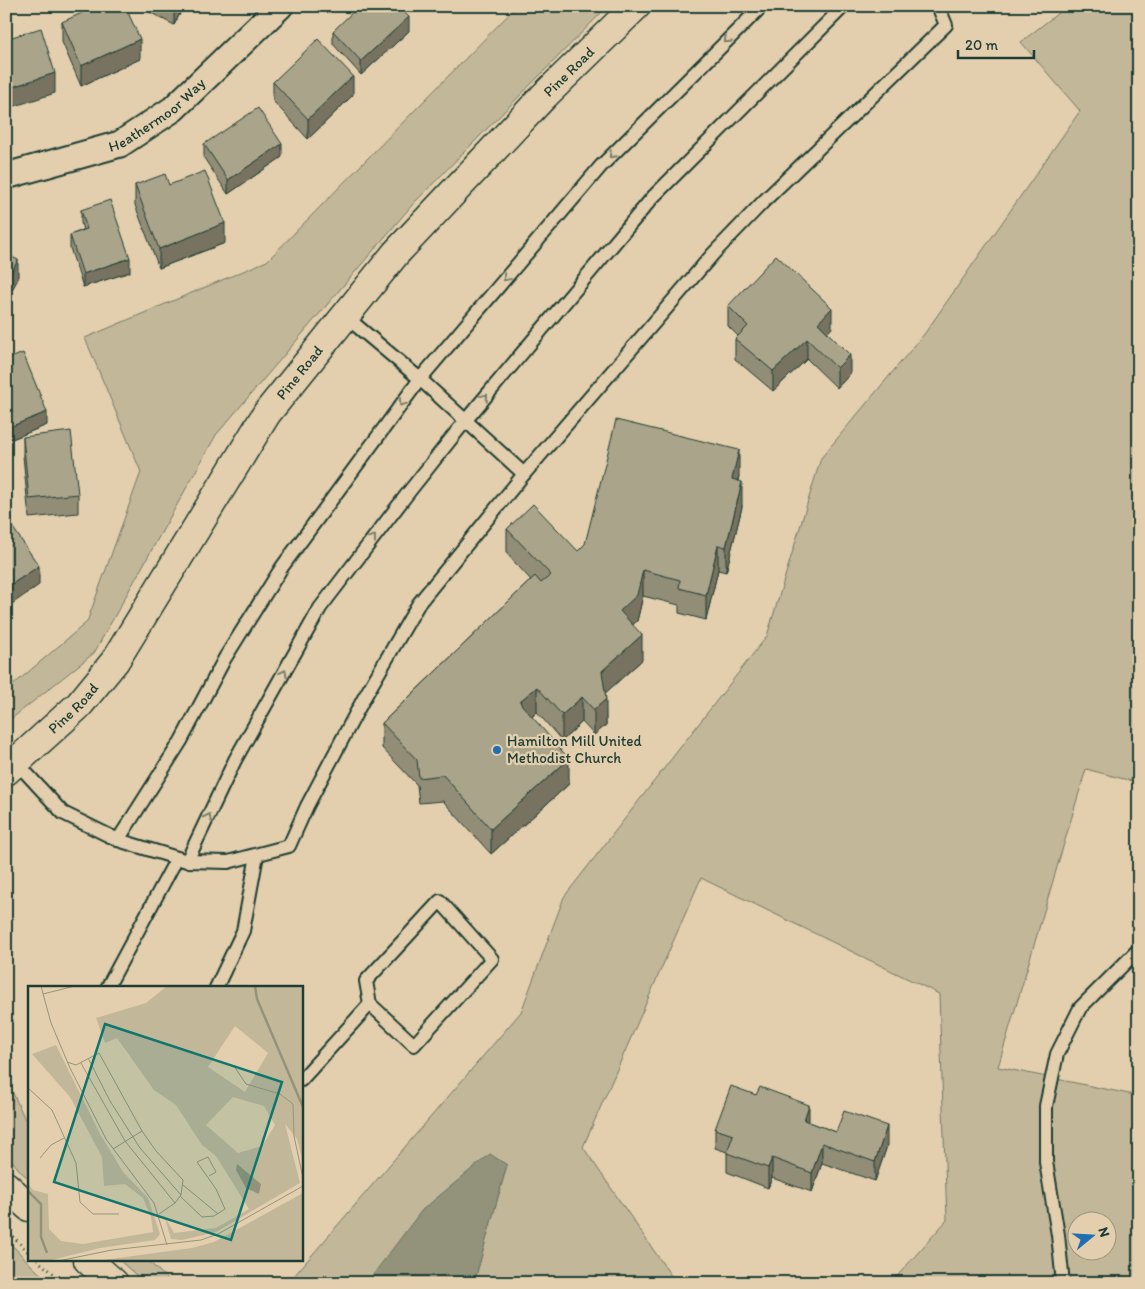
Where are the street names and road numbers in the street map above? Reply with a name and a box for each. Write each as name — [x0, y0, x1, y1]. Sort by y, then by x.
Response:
street label: Pine Road — [539, 43, 598, 101]
street label: Heathermoor Way — [107, 74, 209, 156]
street label: Pine Road — [272, 342, 327, 403]
street label: Pine Road — [44, 679, 102, 738]

